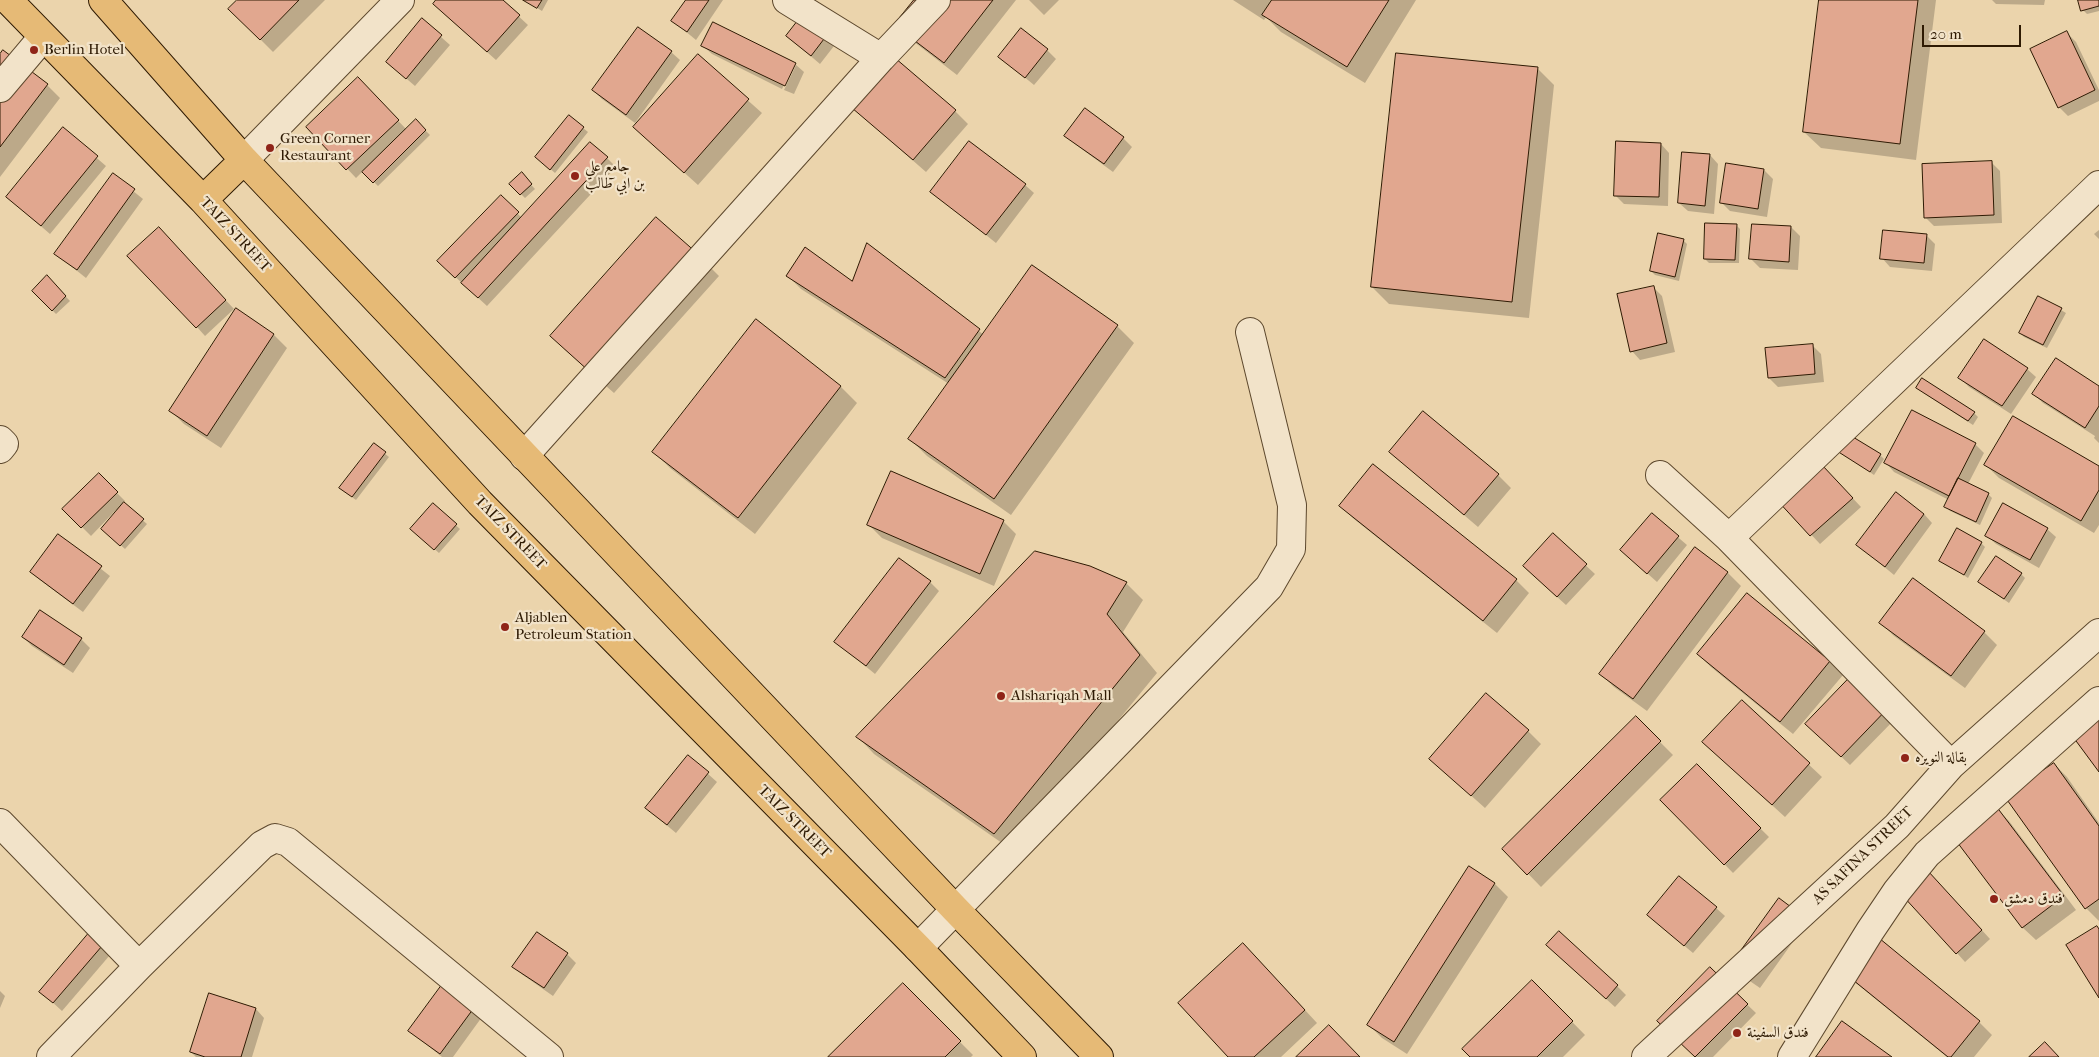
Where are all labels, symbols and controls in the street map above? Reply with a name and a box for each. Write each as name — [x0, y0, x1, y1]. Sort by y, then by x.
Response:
scale bar — [1924, 15, 2023, 47]
text: 20 m — [1930, 25, 1962, 43]
place label: Berlin Hotel — [44, 41, 124, 59]
marker: Berlin Hotel — [28, 44, 40, 56]
place label: Green Corner Restaurant — [280, 130, 370, 165]
marker: Green Corner Restaurant — [264, 142, 276, 154]
place label: جامع علي بن ابي طالب — [585, 158, 645, 193]
marker: جامع علي بن ابي طالب — [569, 170, 581, 182]
street label: TAIZ STREET — [196, 194, 274, 276]
street label: TAIZ STREET — [470, 492, 550, 574]
place label: Aljablen Petroleum Station — [515, 609, 632, 644]
marker: Aljablen Petroleum Station — [499, 621, 511, 633]
place label: Alshariqah Mall — [1011, 687, 1112, 705]
marker: Alshariqah Mall — [995, 690, 1007, 702]
place label: بقالة النويره — [1915, 749, 1967, 767]
marker: بقالة النويره — [1899, 752, 1911, 764]
street label: TAIZ STREET — [754, 782, 834, 862]
street label: AS SAFINA STREET — [1809, 803, 1917, 909]
place label: فندق دمشق — [2004, 890, 2063, 908]
marker: فندق دمشق — [1988, 893, 2000, 905]
place label: فندق السفينة — [1747, 1024, 1809, 1042]
marker: فندق السفينة — [1731, 1027, 1743, 1039]

